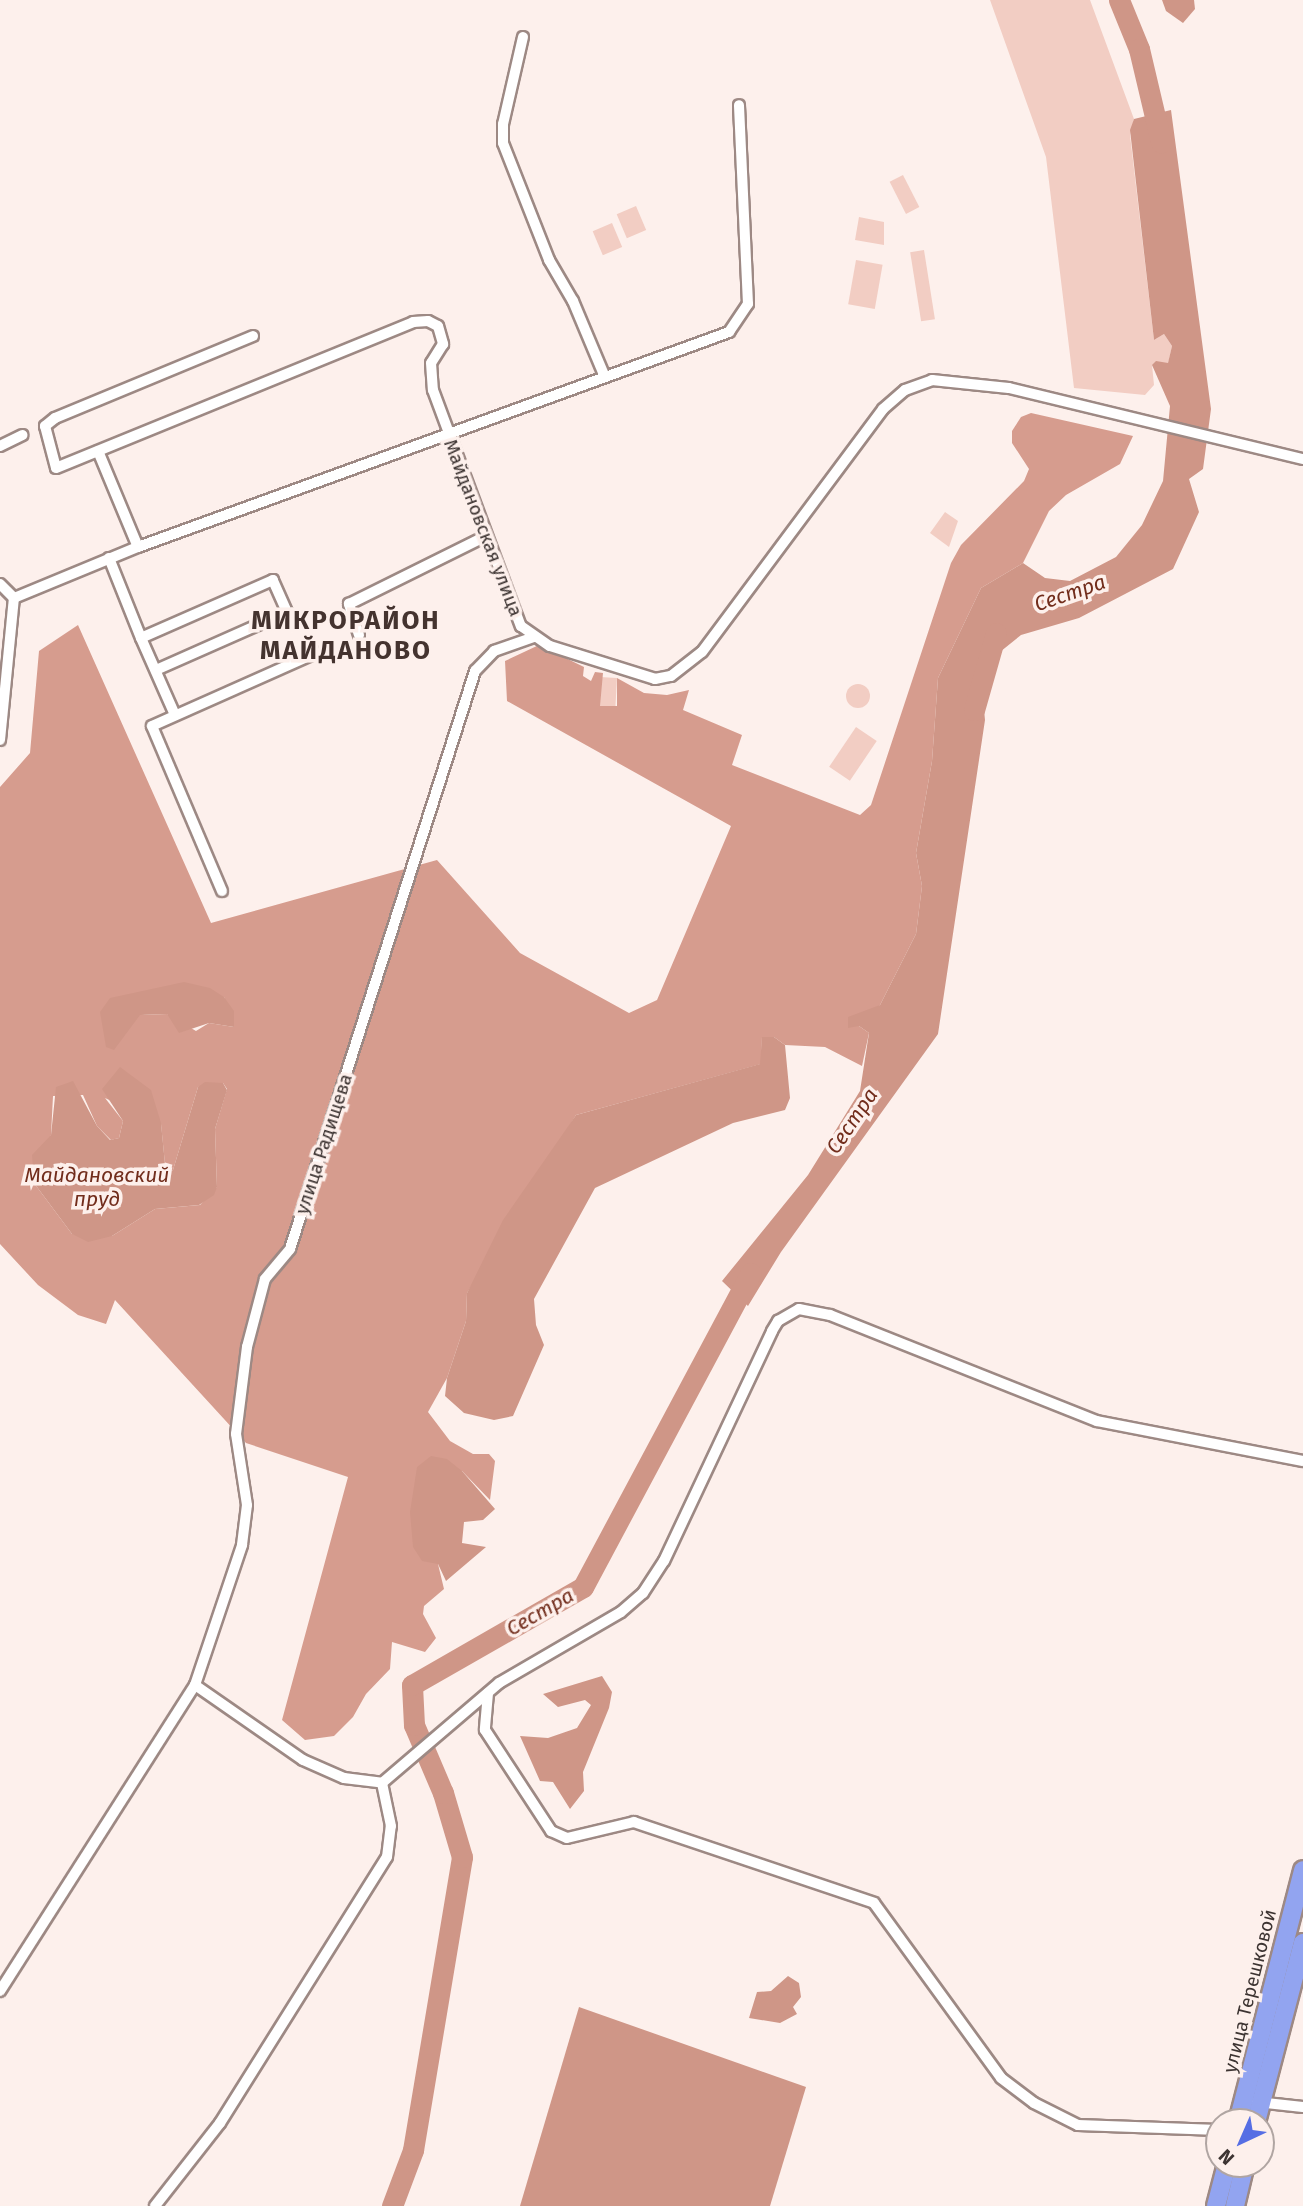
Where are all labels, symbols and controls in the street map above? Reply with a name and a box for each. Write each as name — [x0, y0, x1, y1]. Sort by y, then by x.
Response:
street label: Майдановская улица — [439, 436, 527, 620]
water label: Сестра — [1031, 569, 1109, 617]
district label: МИКРОРАЙОН МАЙДАНОВО — [253, 605, 439, 666]
street label: улица Радищева — [291, 1071, 357, 1217]
water label: Сестра — [821, 1083, 883, 1159]
water label: Майдановский пруд — [25, 1162, 169, 1212]
water label: Сестра — [502, 1583, 578, 1641]
street label: улица Терешковой — [1219, 1907, 1281, 2075]
north arrow — [1205, 2108, 1275, 2178]
text: N — [1214, 2144, 1239, 2170]

